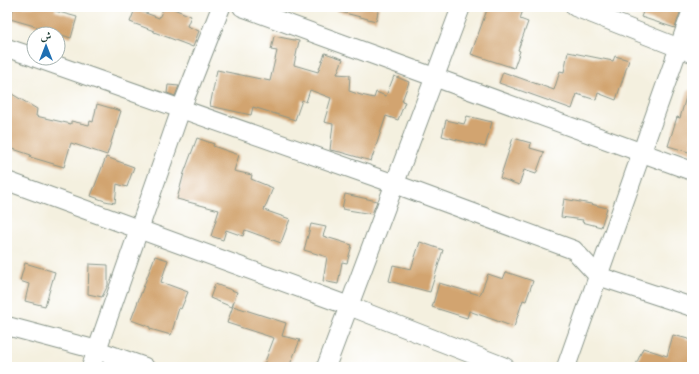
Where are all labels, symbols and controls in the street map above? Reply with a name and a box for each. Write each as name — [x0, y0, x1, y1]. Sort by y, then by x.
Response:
north arrow — [26, 26, 66, 66]
text: ش — [41, 32, 52, 43]

